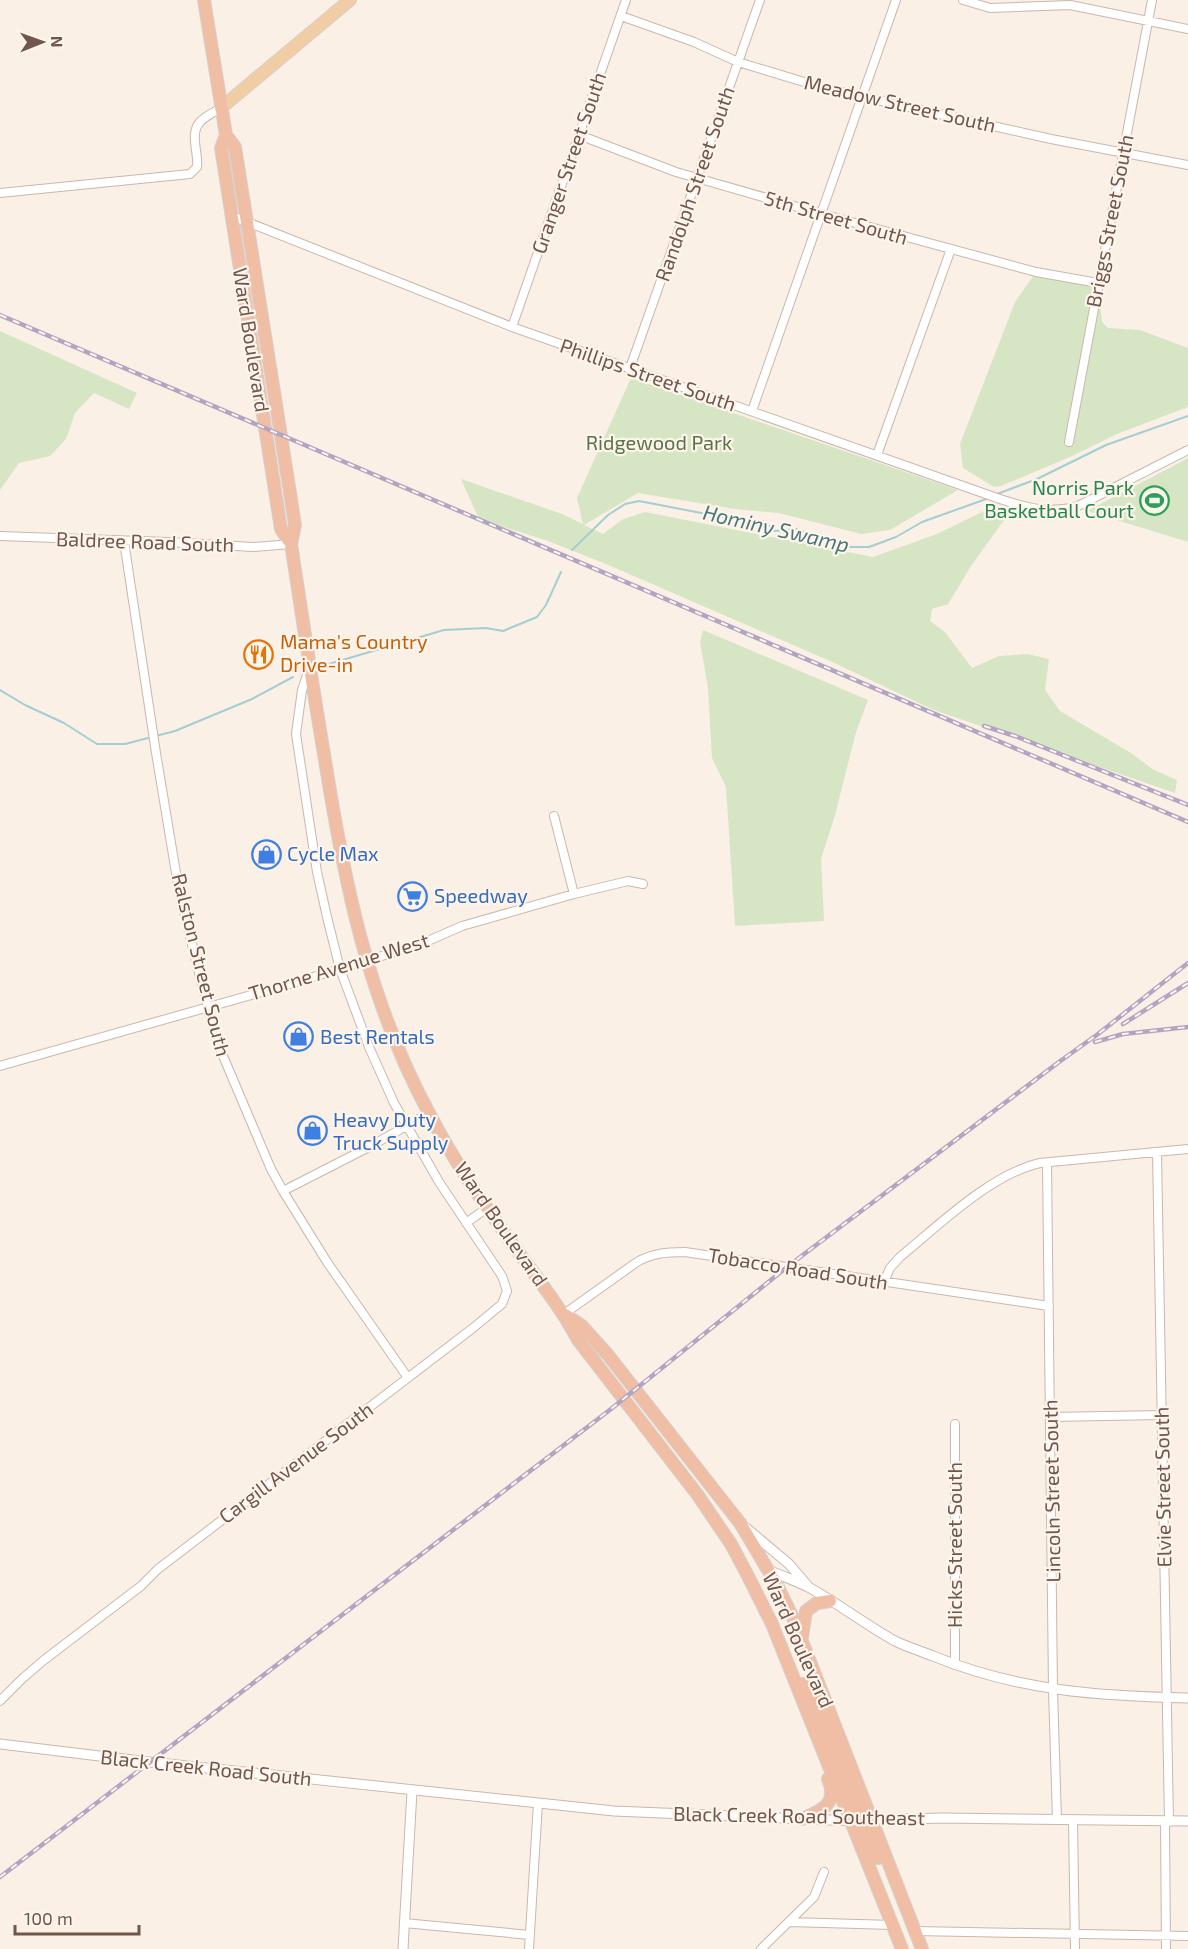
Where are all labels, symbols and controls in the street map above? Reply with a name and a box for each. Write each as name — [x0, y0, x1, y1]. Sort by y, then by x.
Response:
north arrow — [12, 12, 72, 72]
text: N — [48, 36, 67, 48]
street label: Granger Street South — [526, 69, 610, 257]
street label: Meadow Street South — [802, 69, 998, 137]
street label: Randolph Street South — [649, 83, 739, 284]
street label: Briggs Street South — [1080, 132, 1138, 309]
street label: 5th Street South — [762, 185, 911, 249]
street label: Ward Boulevard — [229, 266, 275, 414]
street label: Phillips Street South — [557, 333, 740, 415]
park label: Ridgewood Park — [586, 430, 732, 454]
place label: Norris Park Basketball Court — [984, 475, 1134, 522]
sports icon: Norris Park Basketball Court — [1139, 484, 1171, 516]
water label: Hominy Swamp — [701, 499, 852, 557]
street label: Baldree Road South — [56, 526, 235, 556]
place label: Mama's Country Drive-in — [280, 629, 428, 676]
restaurant icon: Mama's Country Drive-in — [243, 638, 275, 670]
shop icon: Cycle Max — [250, 838, 282, 870]
place label: Cycle Max — [287, 841, 379, 865]
street label: Ralston Street South — [168, 871, 236, 1059]
supermarket icon: Speedway — [397, 880, 429, 912]
place label: Speedway — [434, 883, 528, 907]
street label: Thorne Avenue West — [246, 927, 432, 1005]
shop icon: Best Rentals — [283, 1021, 315, 1053]
place label: Best Rentals — [320, 1024, 435, 1048]
place label: Heavy Duty Truck Supply — [333, 1107, 449, 1154]
shop icon: Heavy Duty Truck Supply — [296, 1115, 328, 1147]
street label: Ward Boulevard — [450, 1157, 554, 1290]
street label: Tobacco Road South — [706, 1242, 890, 1294]
street label: Cargill Avenue South — [214, 1396, 377, 1528]
street label: Lincoln Street South — [1037, 1399, 1065, 1583]
street label: Elvie Street South — [1149, 1406, 1175, 1568]
street label: Hicks Street South — [942, 1462, 966, 1628]
street label: Ward Boulevard — [758, 1568, 840, 1711]
street label: Black Creek Road South — [99, 1744, 313, 1790]
street label: Black Creek Road Southeast — [673, 1801, 926, 1829]
scale bar — [15, 1898, 140, 1936]
text: 100 m — [24, 1907, 73, 1929]

